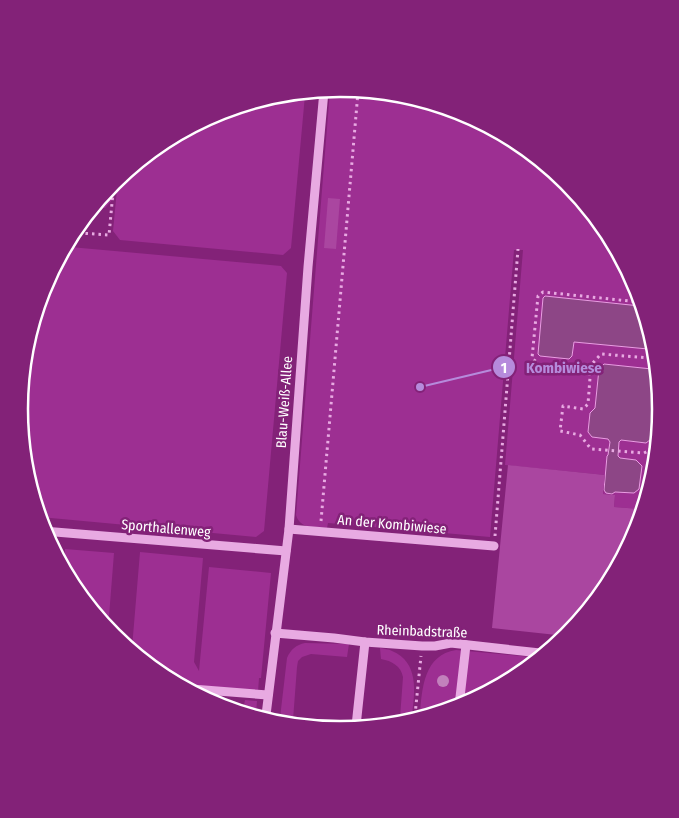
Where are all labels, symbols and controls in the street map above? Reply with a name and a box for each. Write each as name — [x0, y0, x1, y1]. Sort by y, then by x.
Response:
callout: Kombiwiese — [491, 352, 612, 382]
street label: Blau-Weiß-Allee — [273, 355, 296, 449]
text: 1 — [501, 359, 507, 377]
text: Kombiwiese — [526, 359, 602, 377]
street label: An der Kombiwiese — [337, 511, 447, 538]
street label: Sporthallenweg — [121, 516, 212, 541]
street label: Rheinbadstraße — [376, 621, 468, 642]

